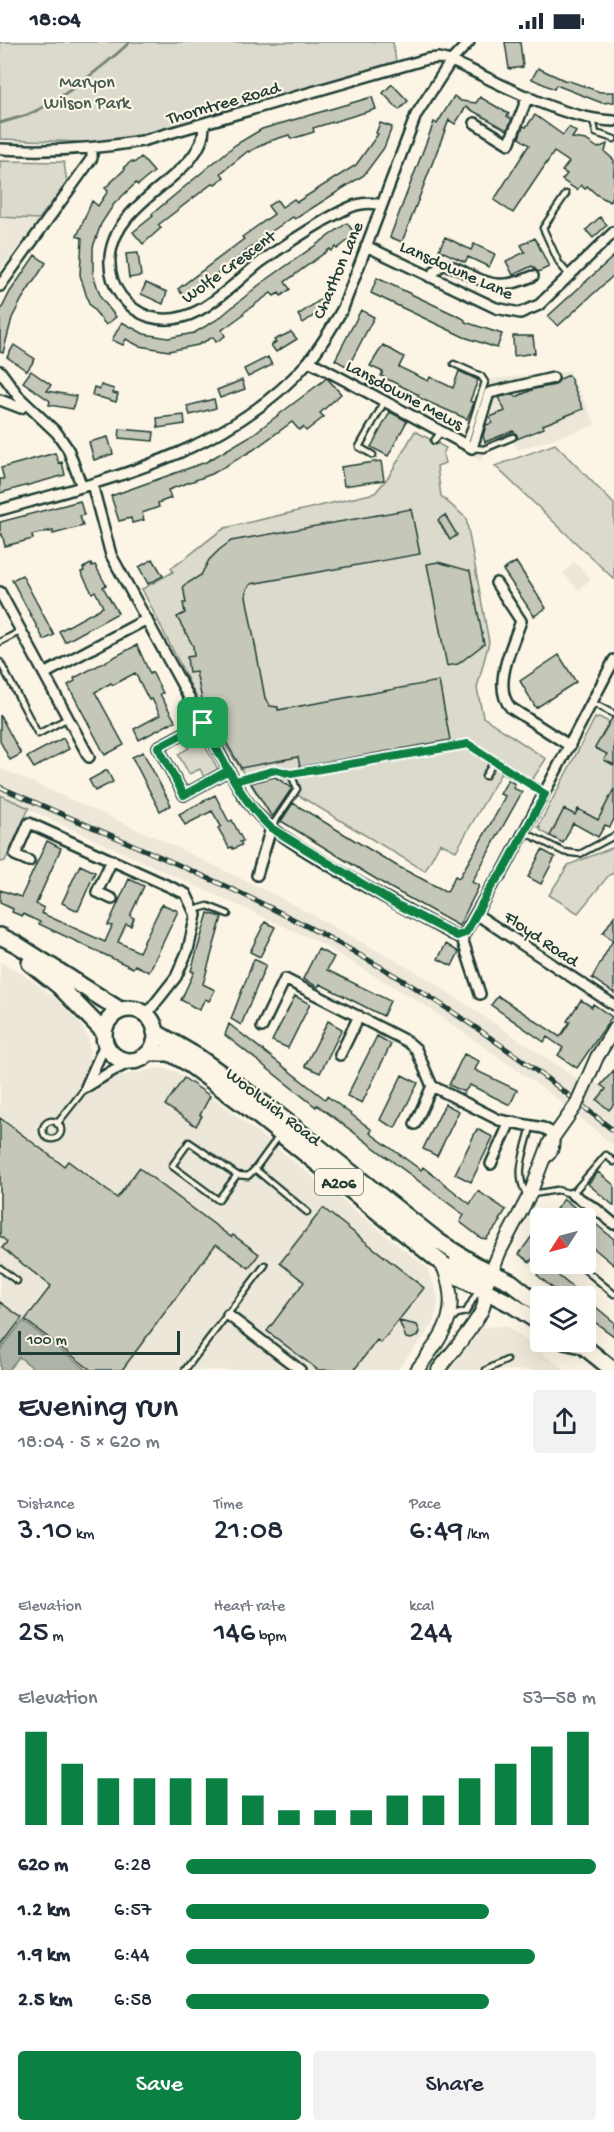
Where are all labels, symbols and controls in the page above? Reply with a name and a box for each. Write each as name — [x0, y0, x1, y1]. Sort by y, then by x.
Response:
text: 18:04 — [30, 8, 81, 34]
park label: Maryon Wilson Park — [44, 73, 132, 115]
street label: Thorntree Road — [164, 78, 284, 131]
street label: Charlton Lane — [309, 219, 369, 323]
street label: Wolfe Crescent — [178, 226, 282, 309]
street label: Lansdowne Lane — [396, 237, 517, 306]
street label: Lansdowne Mews — [341, 356, 467, 437]
pin — [177, 697, 228, 748]
icon: arrive — [186, 706, 219, 739]
street label: Floyd Road — [498, 907, 583, 973]
street label: Woolwich Road — [221, 1064, 325, 1153]
road number: A206 — [315, 1169, 363, 1195]
north arrow — [530, 1208, 596, 1274]
map controls — [530, 1208, 596, 1352]
button: layers — [530, 1286, 596, 1352]
scale bar — [18, 1328, 180, 1356]
text: 100 m — [27, 1332, 67, 1351]
text: Evening run — [18, 1390, 178, 1428]
button: share — [533, 1390, 596, 1453]
text: 18:04 · 5 × 620 m — [18, 1432, 160, 1455]
text: Distance — [18, 1496, 75, 1515]
text: Time — [214, 1496, 243, 1515]
text: Pace — [409, 1496, 441, 1515]
text: 3.10 — [18, 1515, 72, 1550]
text: 21:08 — [214, 1515, 283, 1550]
text: 6:49 — [409, 1515, 463, 1550]
text: km — [72, 1526, 94, 1545]
text: /km — [463, 1526, 489, 1545]
text: Elevation — [18, 1598, 82, 1617]
text: Heart rate — [214, 1598, 285, 1617]
text: kcal — [409, 1598, 434, 1617]
text: 25 — [18, 1617, 48, 1652]
text: 146 — [214, 1617, 255, 1652]
text: 244 — [409, 1617, 452, 1652]
text: m — [48, 1628, 64, 1647]
text: bpm — [255, 1628, 287, 1647]
text: Elevation — [18, 1688, 98, 1711]
text: 53–58 m — [522, 1688, 596, 1711]
text: 620 m — [18, 1855, 68, 1878]
text: 6:28 — [114, 1855, 151, 1878]
text: 1.2 km — [18, 1900, 70, 1923]
text: 6:57 — [114, 1900, 151, 1923]
text: 1.9 km — [18, 1945, 70, 1968]
text: 6:44 — [114, 1945, 149, 1968]
text: 2.5 km — [18, 1990, 72, 2013]
text: 6:58 — [114, 1990, 152, 2013]
button: Save — [18, 2051, 301, 2120]
button: Share — [313, 2051, 596, 2120]

